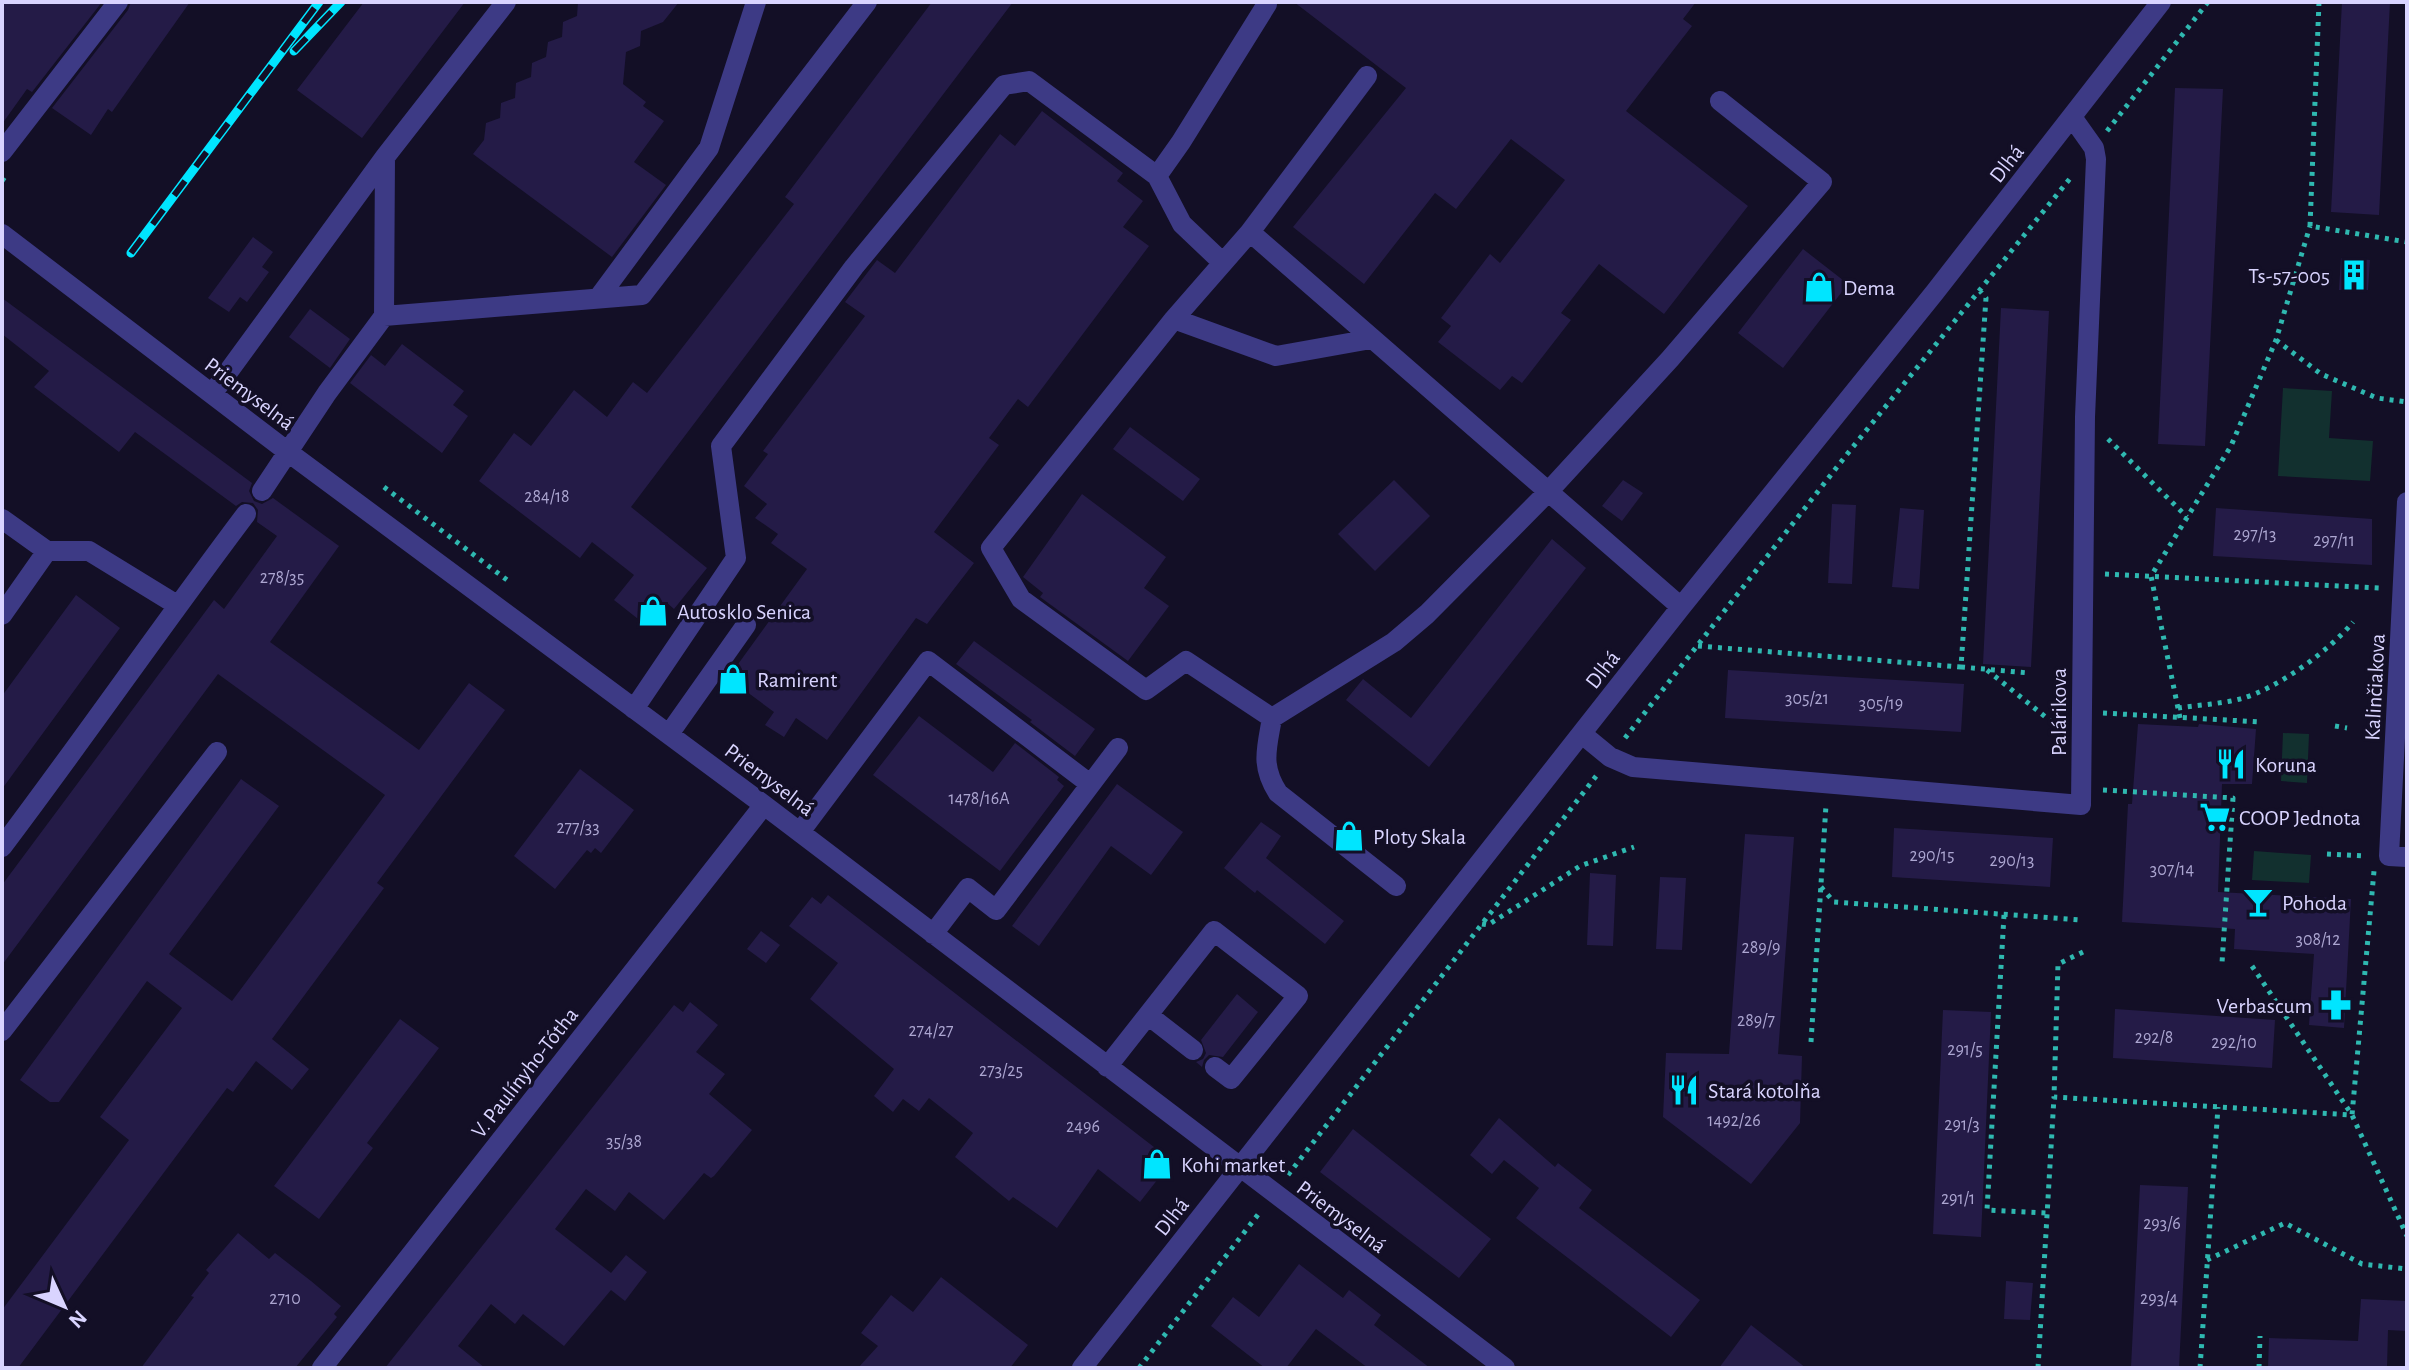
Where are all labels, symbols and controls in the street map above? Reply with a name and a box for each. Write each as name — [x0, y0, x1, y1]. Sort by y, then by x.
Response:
street label: Dlhá — [1985, 141, 2028, 187]
building icon: Ts-57-005 — [2337, 258, 2371, 292]
place label: Ts-57-005 — [2248, 265, 2330, 287]
shop icon: Dema — [1802, 270, 1836, 304]
place label: Dema — [1843, 277, 1895, 299]
street label: Priemyselná — [201, 353, 298, 434]
house number: 284/18 — [524, 488, 570, 506]
house number: 297/13 — [2234, 526, 2276, 544]
house number: 297/11 — [2313, 532, 2355, 550]
house number: 278/35 — [260, 569, 304, 587]
shop icon: Autosklo Senica — [636, 594, 670, 628]
place label: Autosklo Senica — [677, 601, 811, 623]
street label: Kalinčiakova — [2361, 633, 2389, 741]
street label: Dlhá — [1581, 647, 1624, 693]
shop icon: Ramirent — [716, 662, 750, 696]
street label: Palárikova — [2048, 668, 2070, 756]
place label: Ramirent — [757, 669, 837, 691]
house number: 305/21 — [1785, 690, 1829, 708]
house number: 305/19 — [1859, 695, 1903, 713]
street label: Priemyselná — [721, 739, 818, 820]
restaurant icon: Koruna — [2214, 747, 2248, 781]
place label: Koruna — [2255, 754, 2317, 776]
house number: 1478/16A — [948, 790, 1010, 808]
supermarket icon: COOP Jednota — [2198, 800, 2232, 834]
place label: COOP Jednota — [2239, 807, 2361, 829]
house number: 277/33 — [556, 819, 600, 837]
shop icon: Ploty Skala — [1332, 819, 1366, 853]
place label: Ploty Skala — [1373, 826, 1466, 848]
house number: 290/15 — [1909, 847, 1955, 865]
house number: 290/13 — [1990, 852, 2034, 870]
house number: 307/14 — [2150, 861, 2195, 879]
bar icon: Pohoda — [2241, 885, 2275, 919]
place label: Pohoda — [2282, 892, 2347, 914]
house number: 308/12 — [2296, 931, 2341, 949]
house number: 289/9 — [1742, 939, 1780, 957]
pharmacy icon: Verbascum — [2319, 988, 2353, 1022]
place label: Verbascum — [2217, 995, 2312, 1017]
street label: V. Paulínyho-Tótha — [467, 1003, 582, 1142]
house number: 289/7 — [1737, 1012, 1775, 1030]
house number: 274/27 — [908, 1022, 954, 1040]
house number: 292/8 — [2135, 1029, 2173, 1047]
house number: 292/10 — [2211, 1034, 2257, 1052]
house number: 291/5 — [1947, 1041, 1983, 1059]
house number: 273/25 — [979, 1062, 1023, 1080]
restaurant icon: Stará kotolňa — [1667, 1073, 1701, 1107]
place label: Stará kotolňa — [1708, 1080, 1821, 1102]
house number: 1492/26 — [1707, 1112, 1761, 1130]
house number: 291/3 — [1944, 1116, 1980, 1134]
house number: 2496 — [1066, 1118, 1100, 1136]
house number: 35/38 — [606, 1133, 642, 1151]
shop icon: Kohi market — [1140, 1147, 1174, 1181]
place label: Kohi market — [1181, 1154, 1285, 1176]
street label: Priemyselná — [1293, 1176, 1390, 1257]
house number: 291/1 — [1941, 1190, 1975, 1208]
street label: Dlhá — [1150, 1194, 1193, 1240]
house number: 293/6 — [2143, 1215, 2181, 1233]
north arrow — [24, 1266, 104, 1346]
house number: 2710 — [269, 1290, 301, 1308]
house number: 293/4 — [2140, 1290, 2178, 1308]
text: N — [64, 1306, 91, 1332]

